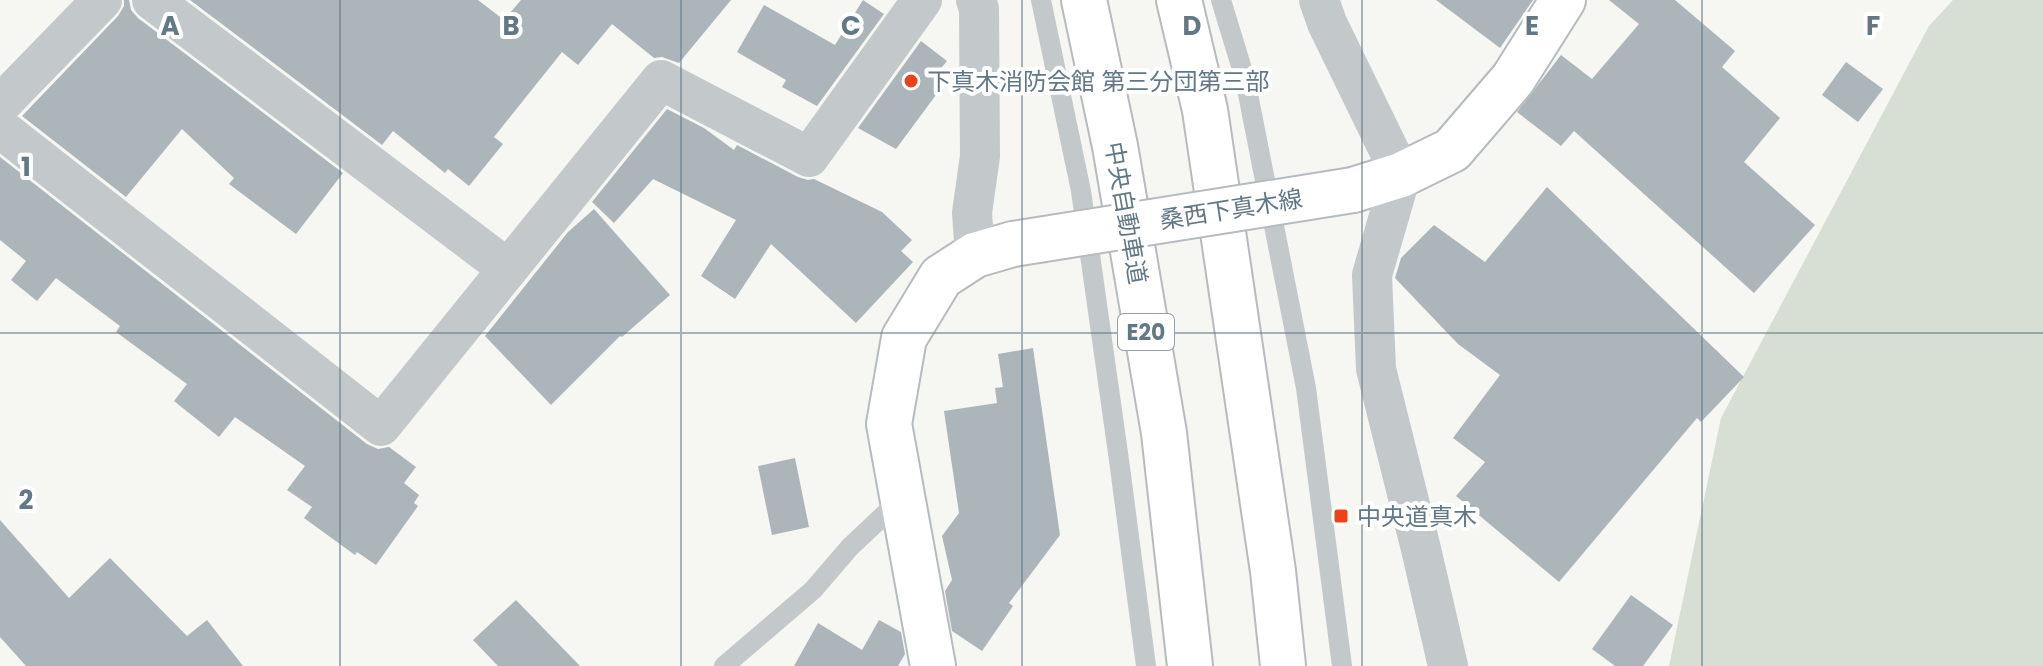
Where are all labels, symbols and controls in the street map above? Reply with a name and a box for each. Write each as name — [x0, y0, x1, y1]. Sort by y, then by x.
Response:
text: A — [160, 8, 180, 44]
text: B — [502, 8, 520, 44]
text: C — [841, 8, 861, 44]
text: D — [1183, 8, 1202, 44]
text: E — [1525, 8, 1539, 44]
text: F — [1866, 8, 1880, 44]
place label: 下真木消防会館 第三分団第三部 — [927, 65, 1269, 98]
marker: 下真木消防会館 第三分団第三部 — [902, 72, 920, 90]
street label: 中央自動車道 — [1097, 139, 1155, 287]
text: 1 — [21, 149, 31, 185]
street label: 桑西下真木線 — [1157, 181, 1305, 237]
road number: E20 — [1118, 314, 1174, 350]
text: 2 — [19, 482, 34, 518]
place label: 中央道真木 — [1357, 500, 1477, 533]
marker: 中央道真木 — [1332, 507, 1350, 525]

